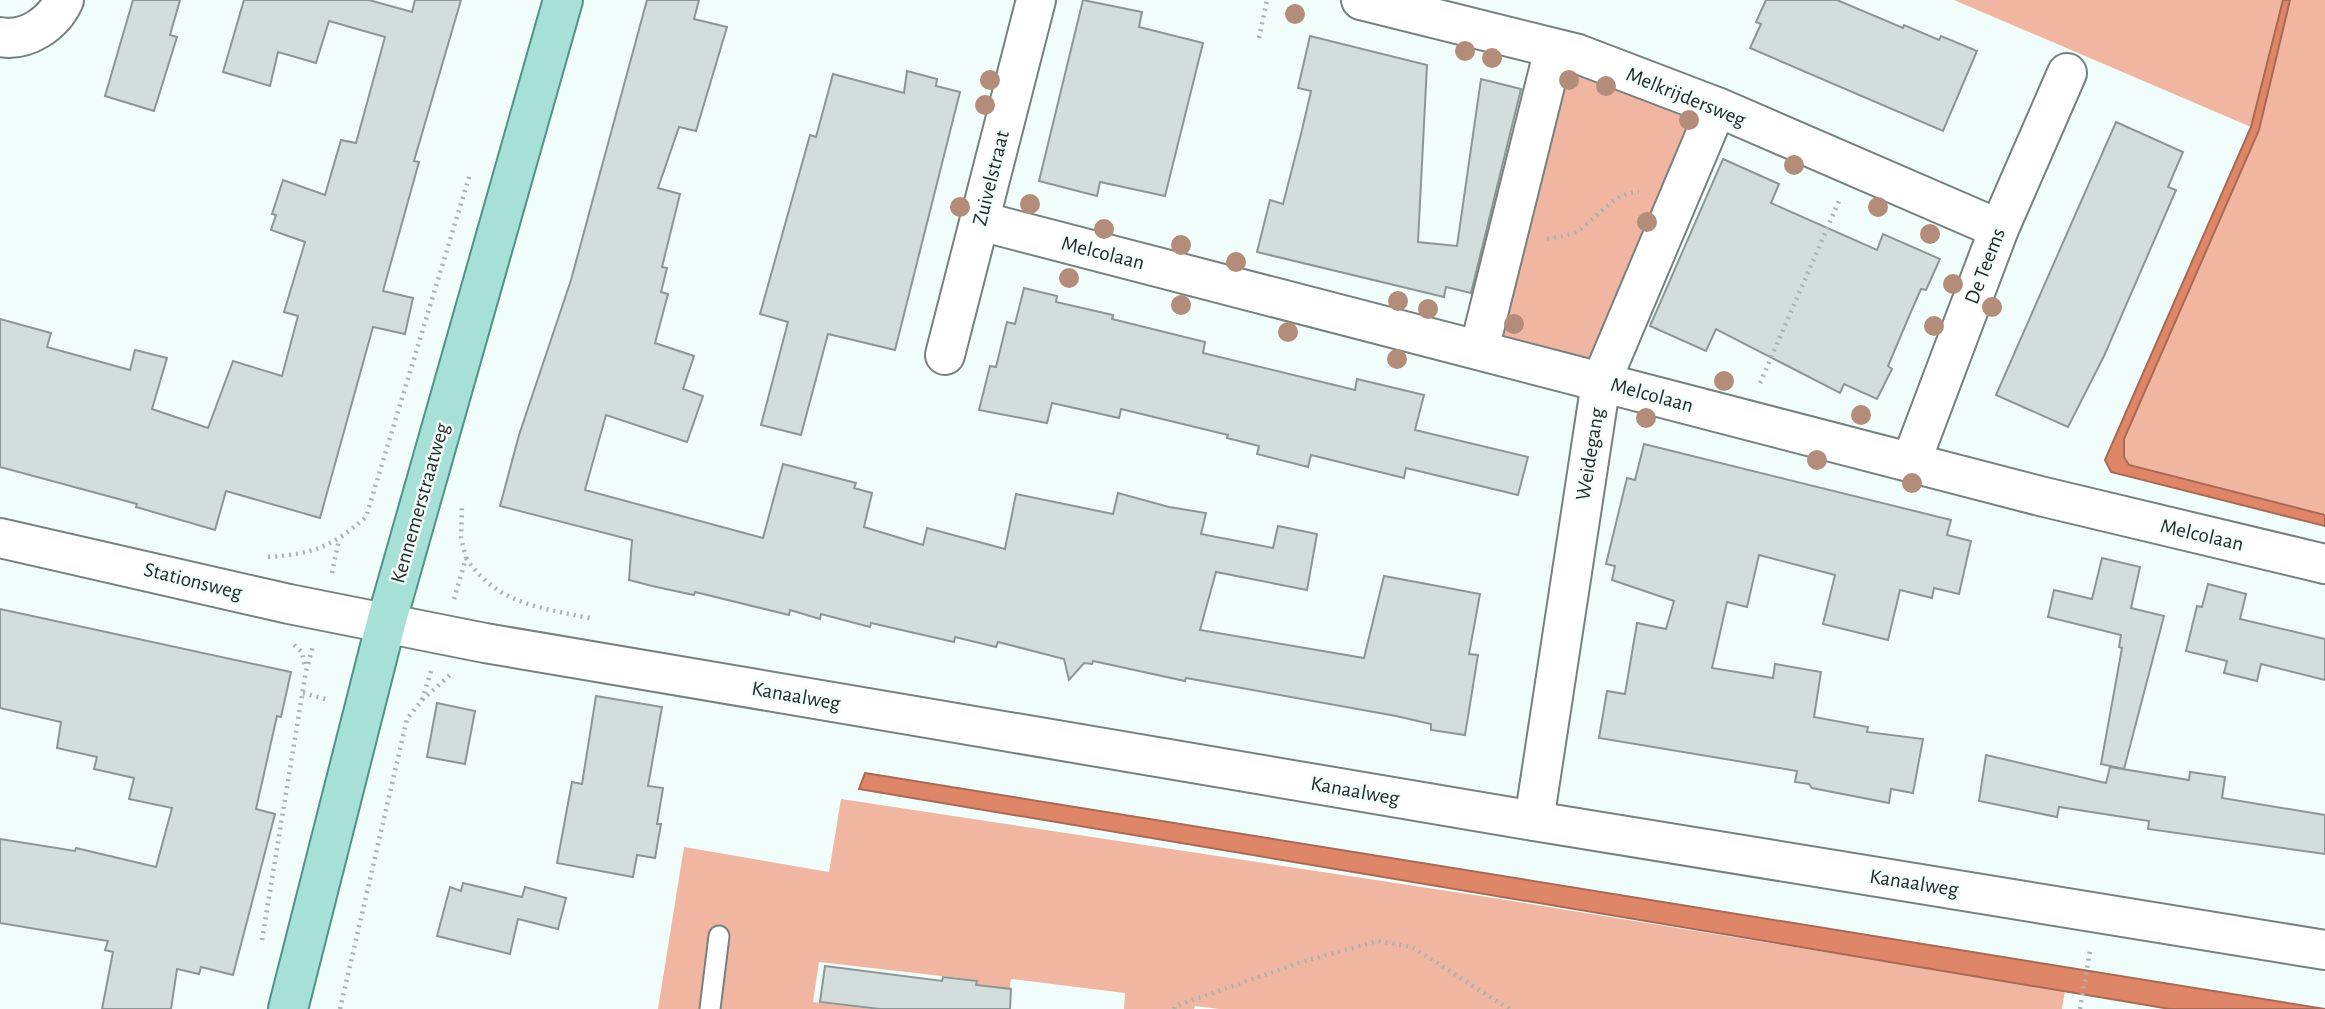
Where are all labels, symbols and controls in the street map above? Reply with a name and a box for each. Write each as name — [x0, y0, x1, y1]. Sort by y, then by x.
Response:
street label: Melkrijdersweg — [1623, 64, 1749, 131]
street label: Zuivelstraat — [969, 128, 1013, 228]
street label: De Teems — [1961, 225, 2009, 307]
street label: Melcolaan — [1059, 233, 1147, 273]
street label: Melcolaan — [1608, 374, 1696, 416]
street label: Weidegang — [1572, 405, 1608, 502]
street label: Kennemerstraatweg — [387, 420, 453, 586]
street label: Melcolaan — [2158, 515, 2246, 555]
street label: Stationsweg — [142, 559, 245, 604]
street label: Kanaalweg — [750, 678, 843, 714]
street label: Kanaalweg — [1309, 773, 1402, 809]
street label: Kanaalweg — [1868, 866, 1961, 901]

